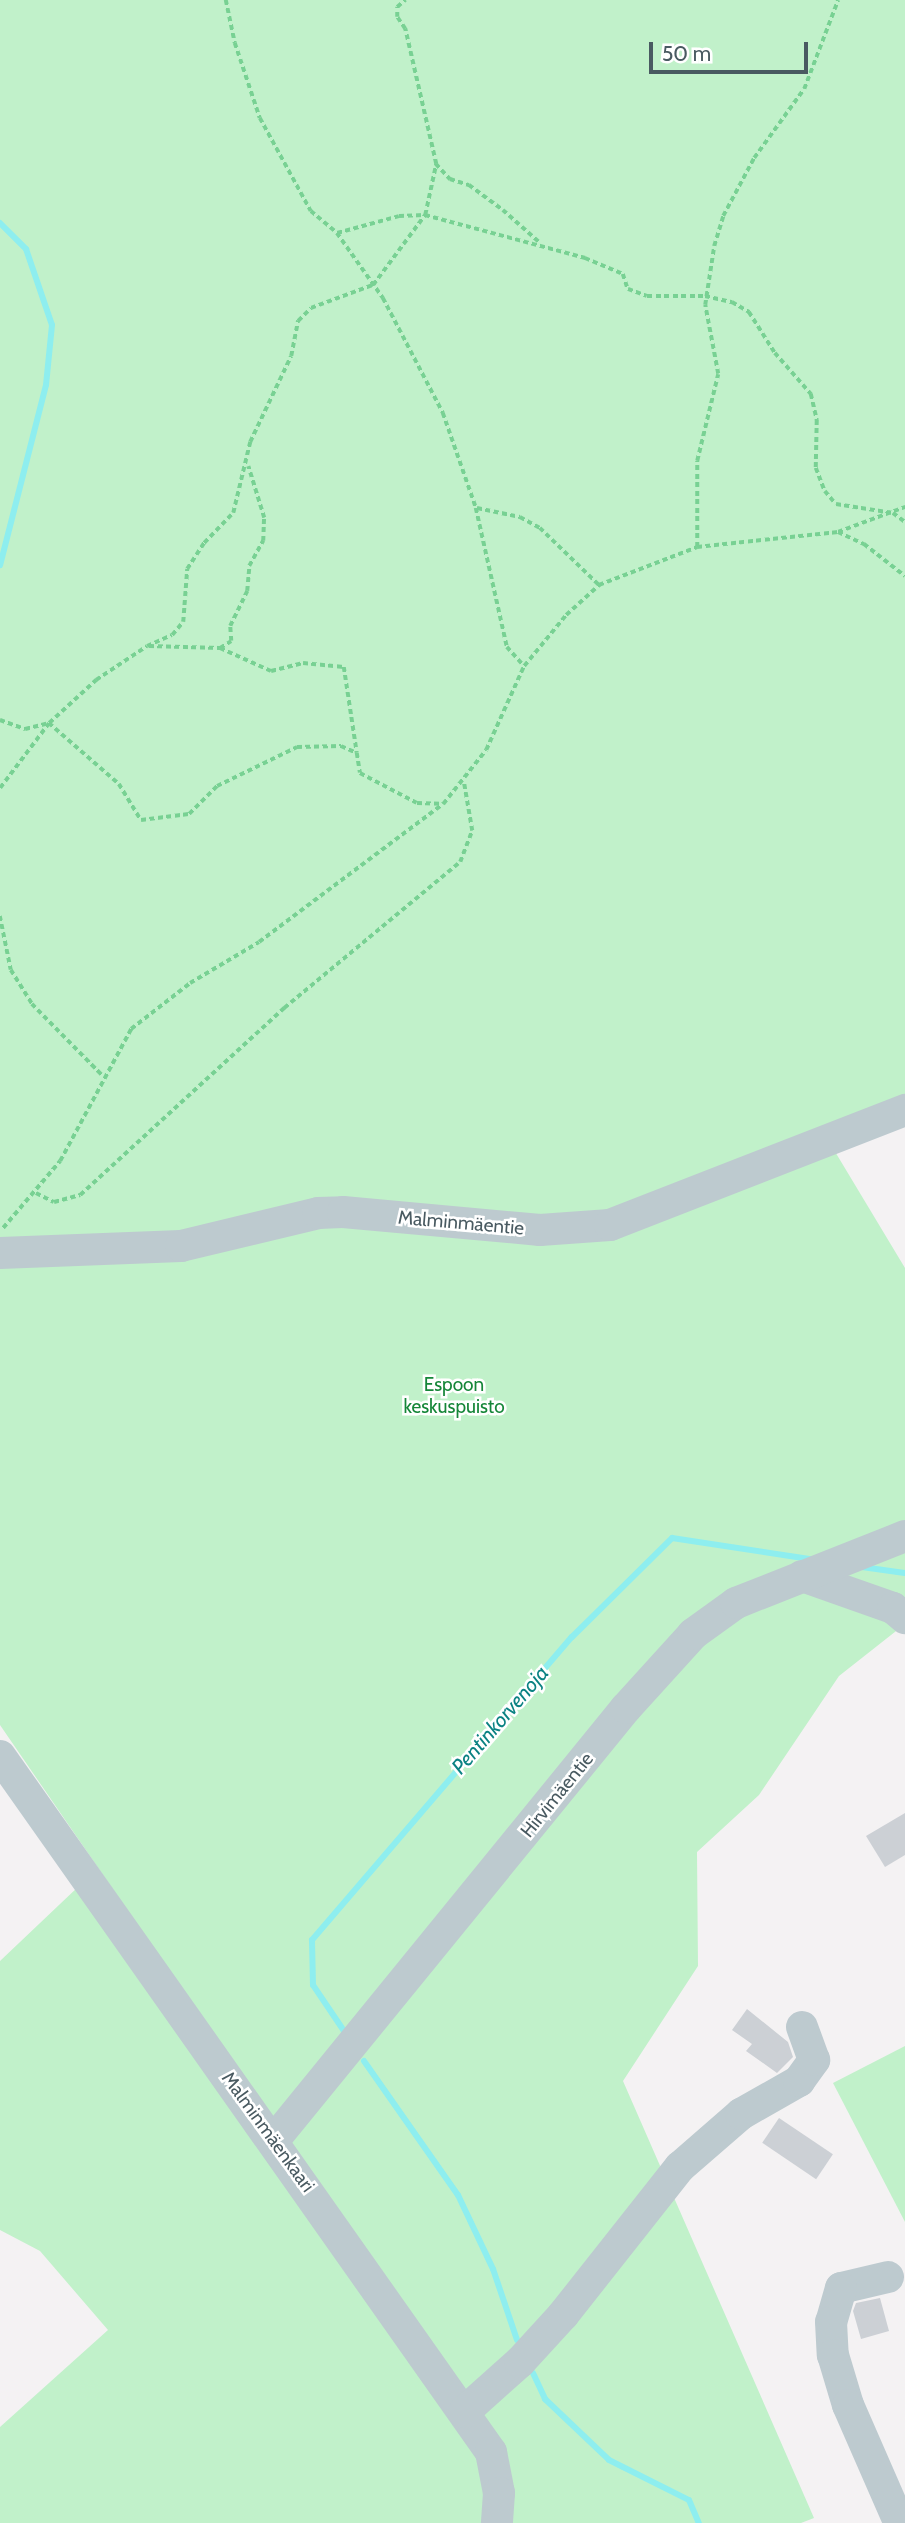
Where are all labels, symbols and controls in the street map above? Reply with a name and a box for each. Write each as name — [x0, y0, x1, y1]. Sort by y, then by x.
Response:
scale bar — [653, 28, 812, 72]
text: 50 m — [662, 41, 711, 66]
street label: Malminmäentie — [397, 1206, 525, 1240]
park label: Espoon keskuspuisto — [403, 1374, 505, 1418]
water label: Pentinkorvenoja — [446, 1661, 554, 1779]
street label: Hirvimäentie — [516, 1748, 598, 1842]
street label: Malminmäenkaari — [217, 2067, 319, 2197]

